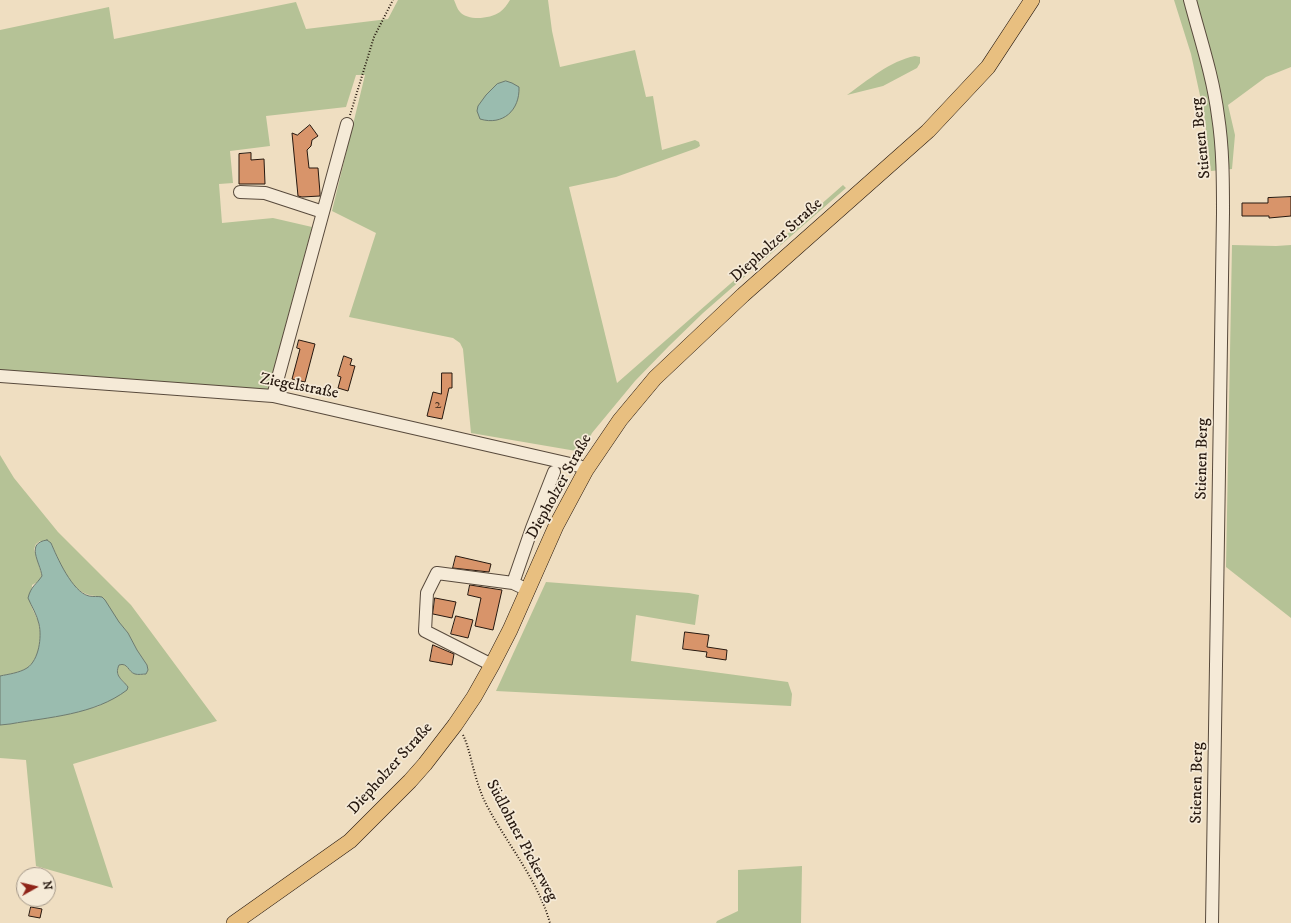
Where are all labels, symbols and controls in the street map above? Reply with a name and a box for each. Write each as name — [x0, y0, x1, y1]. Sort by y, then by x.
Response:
street label: Stienen Berg — [1188, 96, 1216, 180]
street label: Diepholzer Straße — [727, 195, 827, 287]
street label: Ziegelstraße — [258, 370, 340, 404]
house number: 2 — [435, 397, 441, 413]
street label: Stienen Berg — [1193, 418, 1213, 500]
street label: Diepholzer Straße — [523, 431, 597, 543]
street label: Diepholzer Straße — [345, 719, 437, 819]
street label: Stienen Berg — [1188, 742, 1208, 824]
street label: Südlohner Pickerweg — [481, 777, 561, 905]
north arrow — [16, 867, 56, 907]
text: N — [39, 880, 54, 891]

